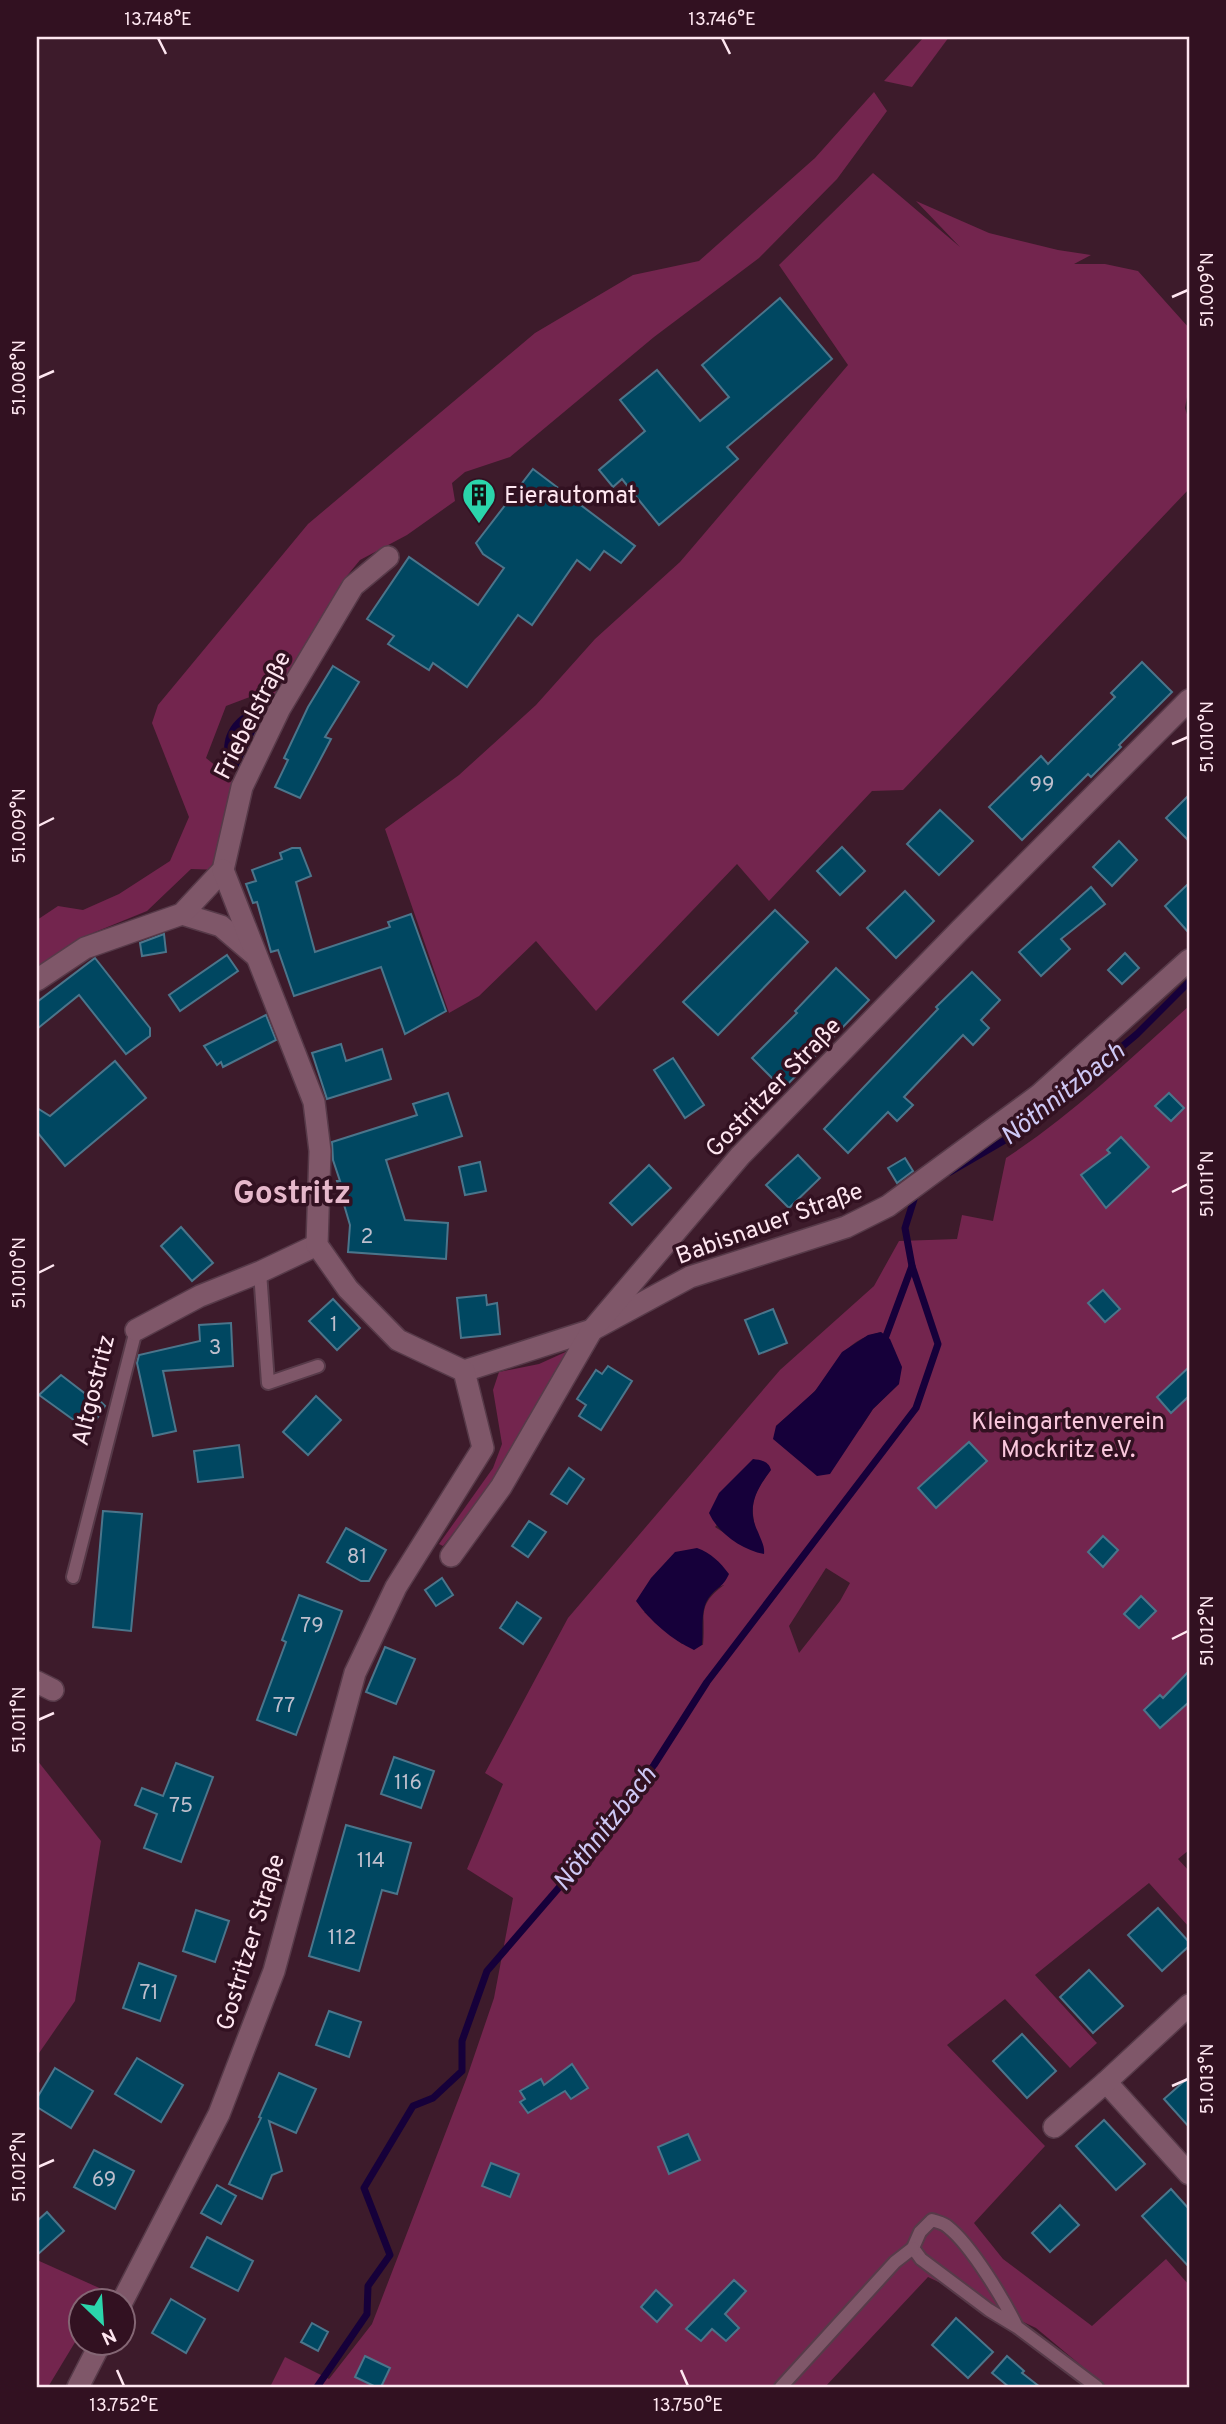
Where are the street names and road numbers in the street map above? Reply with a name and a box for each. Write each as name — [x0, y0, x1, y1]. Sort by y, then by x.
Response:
street label: Friebelstraße — [209, 647, 299, 785]
street label: Gostritzer Straße — [700, 1012, 849, 1165]
street label: Babisnauer Straße — [672, 1177, 867, 1273]
street label: Altgostritz — [67, 1332, 123, 1449]
street label: Gostritzer Straße — [211, 1851, 293, 2034]

